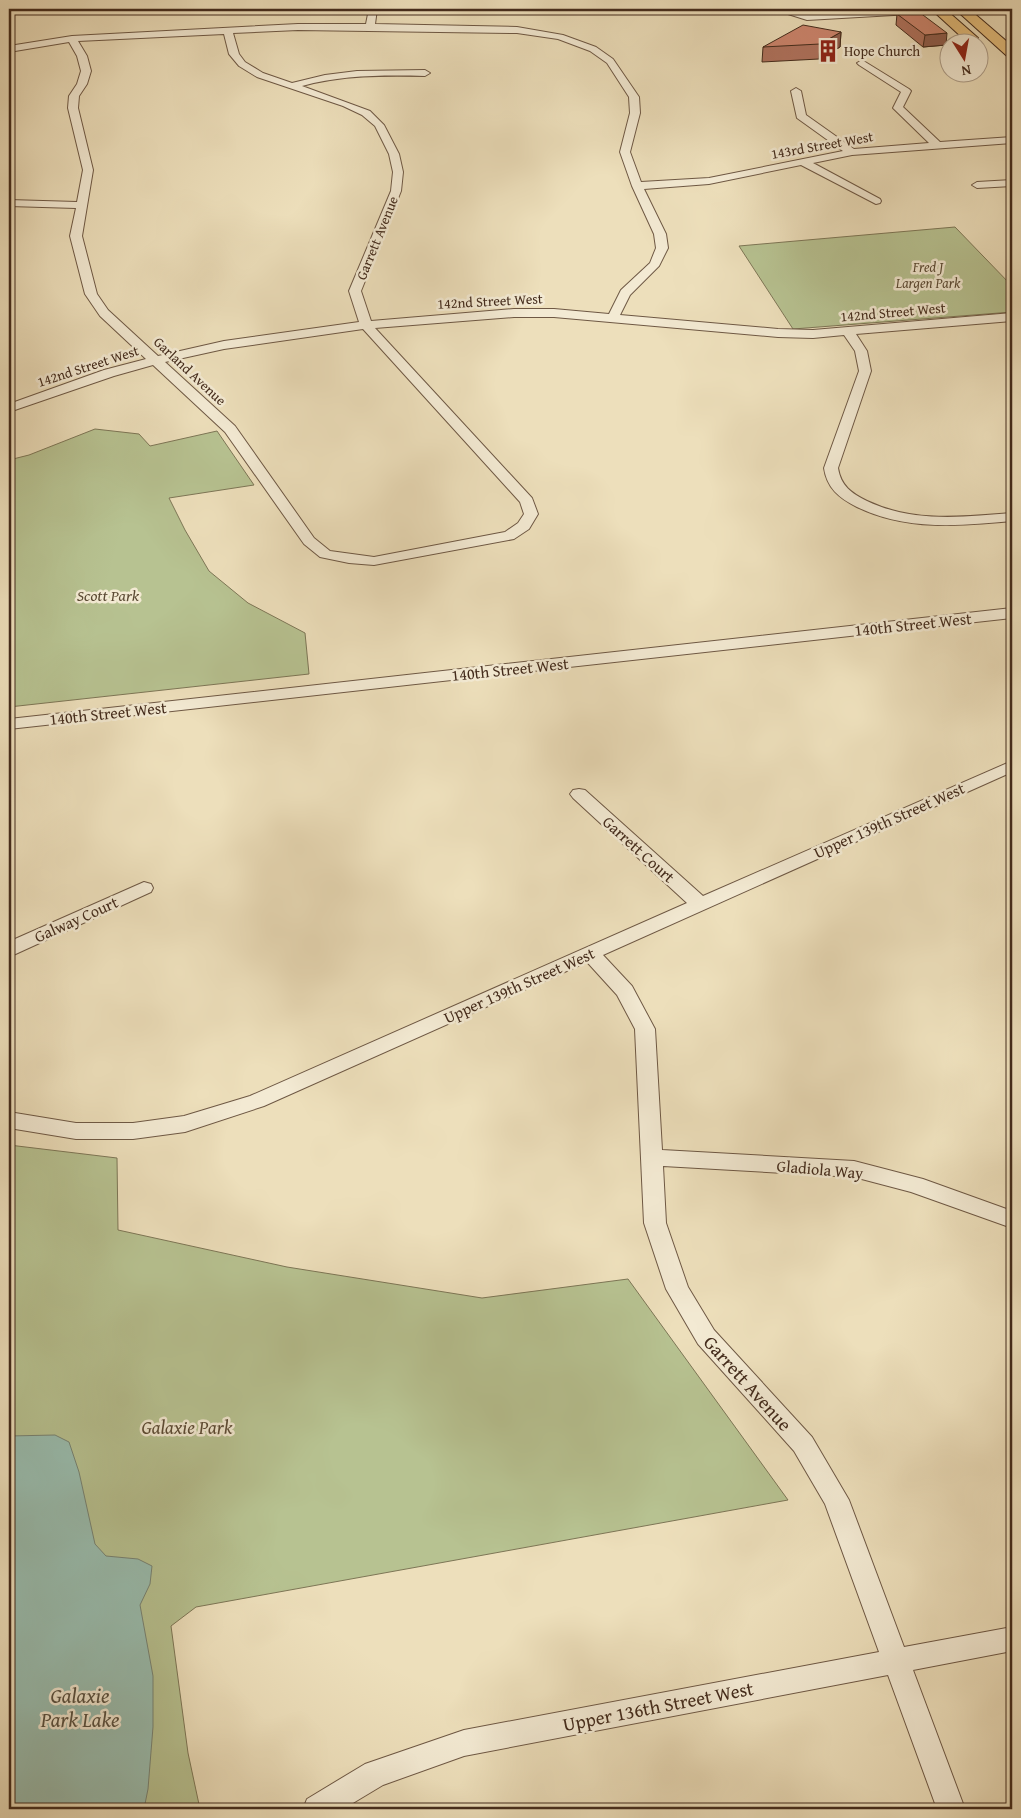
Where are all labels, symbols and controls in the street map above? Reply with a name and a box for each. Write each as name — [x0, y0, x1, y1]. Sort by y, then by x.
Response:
north arrow — [938, 32, 988, 82]
building icon: Hope Church — [815, 38, 841, 64]
place label: Hope Church — [844, 41, 920, 61]
text: N — [959, 60, 973, 82]
street label: 143rd Street West — [769, 126, 875, 164]
street label: Garrett Avenue — [351, 193, 403, 283]
park label: Fred J Largen Park — [895, 257, 961, 293]
street label: 142nd Street West — [437, 288, 543, 314]
street label: 142nd Street West — [840, 297, 947, 327]
street label: Garland Avenue — [149, 332, 231, 410]
street label: 142nd Street West — [35, 340, 141, 392]
park label: Scott Park — [77, 583, 140, 607]
street label: 140th Street West — [853, 606, 973, 642]
street label: 140th Street West — [450, 651, 570, 687]
street label: 140th Street West — [48, 695, 168, 731]
street label: Upper 139th Street West — [810, 776, 969, 864]
street label: Garrett Court — [598, 810, 681, 888]
street label: Galway Court — [30, 890, 122, 948]
street label: Upper 139th Street West — [440, 941, 599, 1029]
street label: Gladiola Way — [776, 1153, 864, 1185]
street label: Garrett Avenue — [697, 1329, 799, 1437]
park label: Galaxie Park — [142, 1413, 233, 1441]
street label: Upper 136th Street West — [560, 1674, 756, 1738]
water label: Galaxie Park Lake — [40, 1680, 119, 1735]

